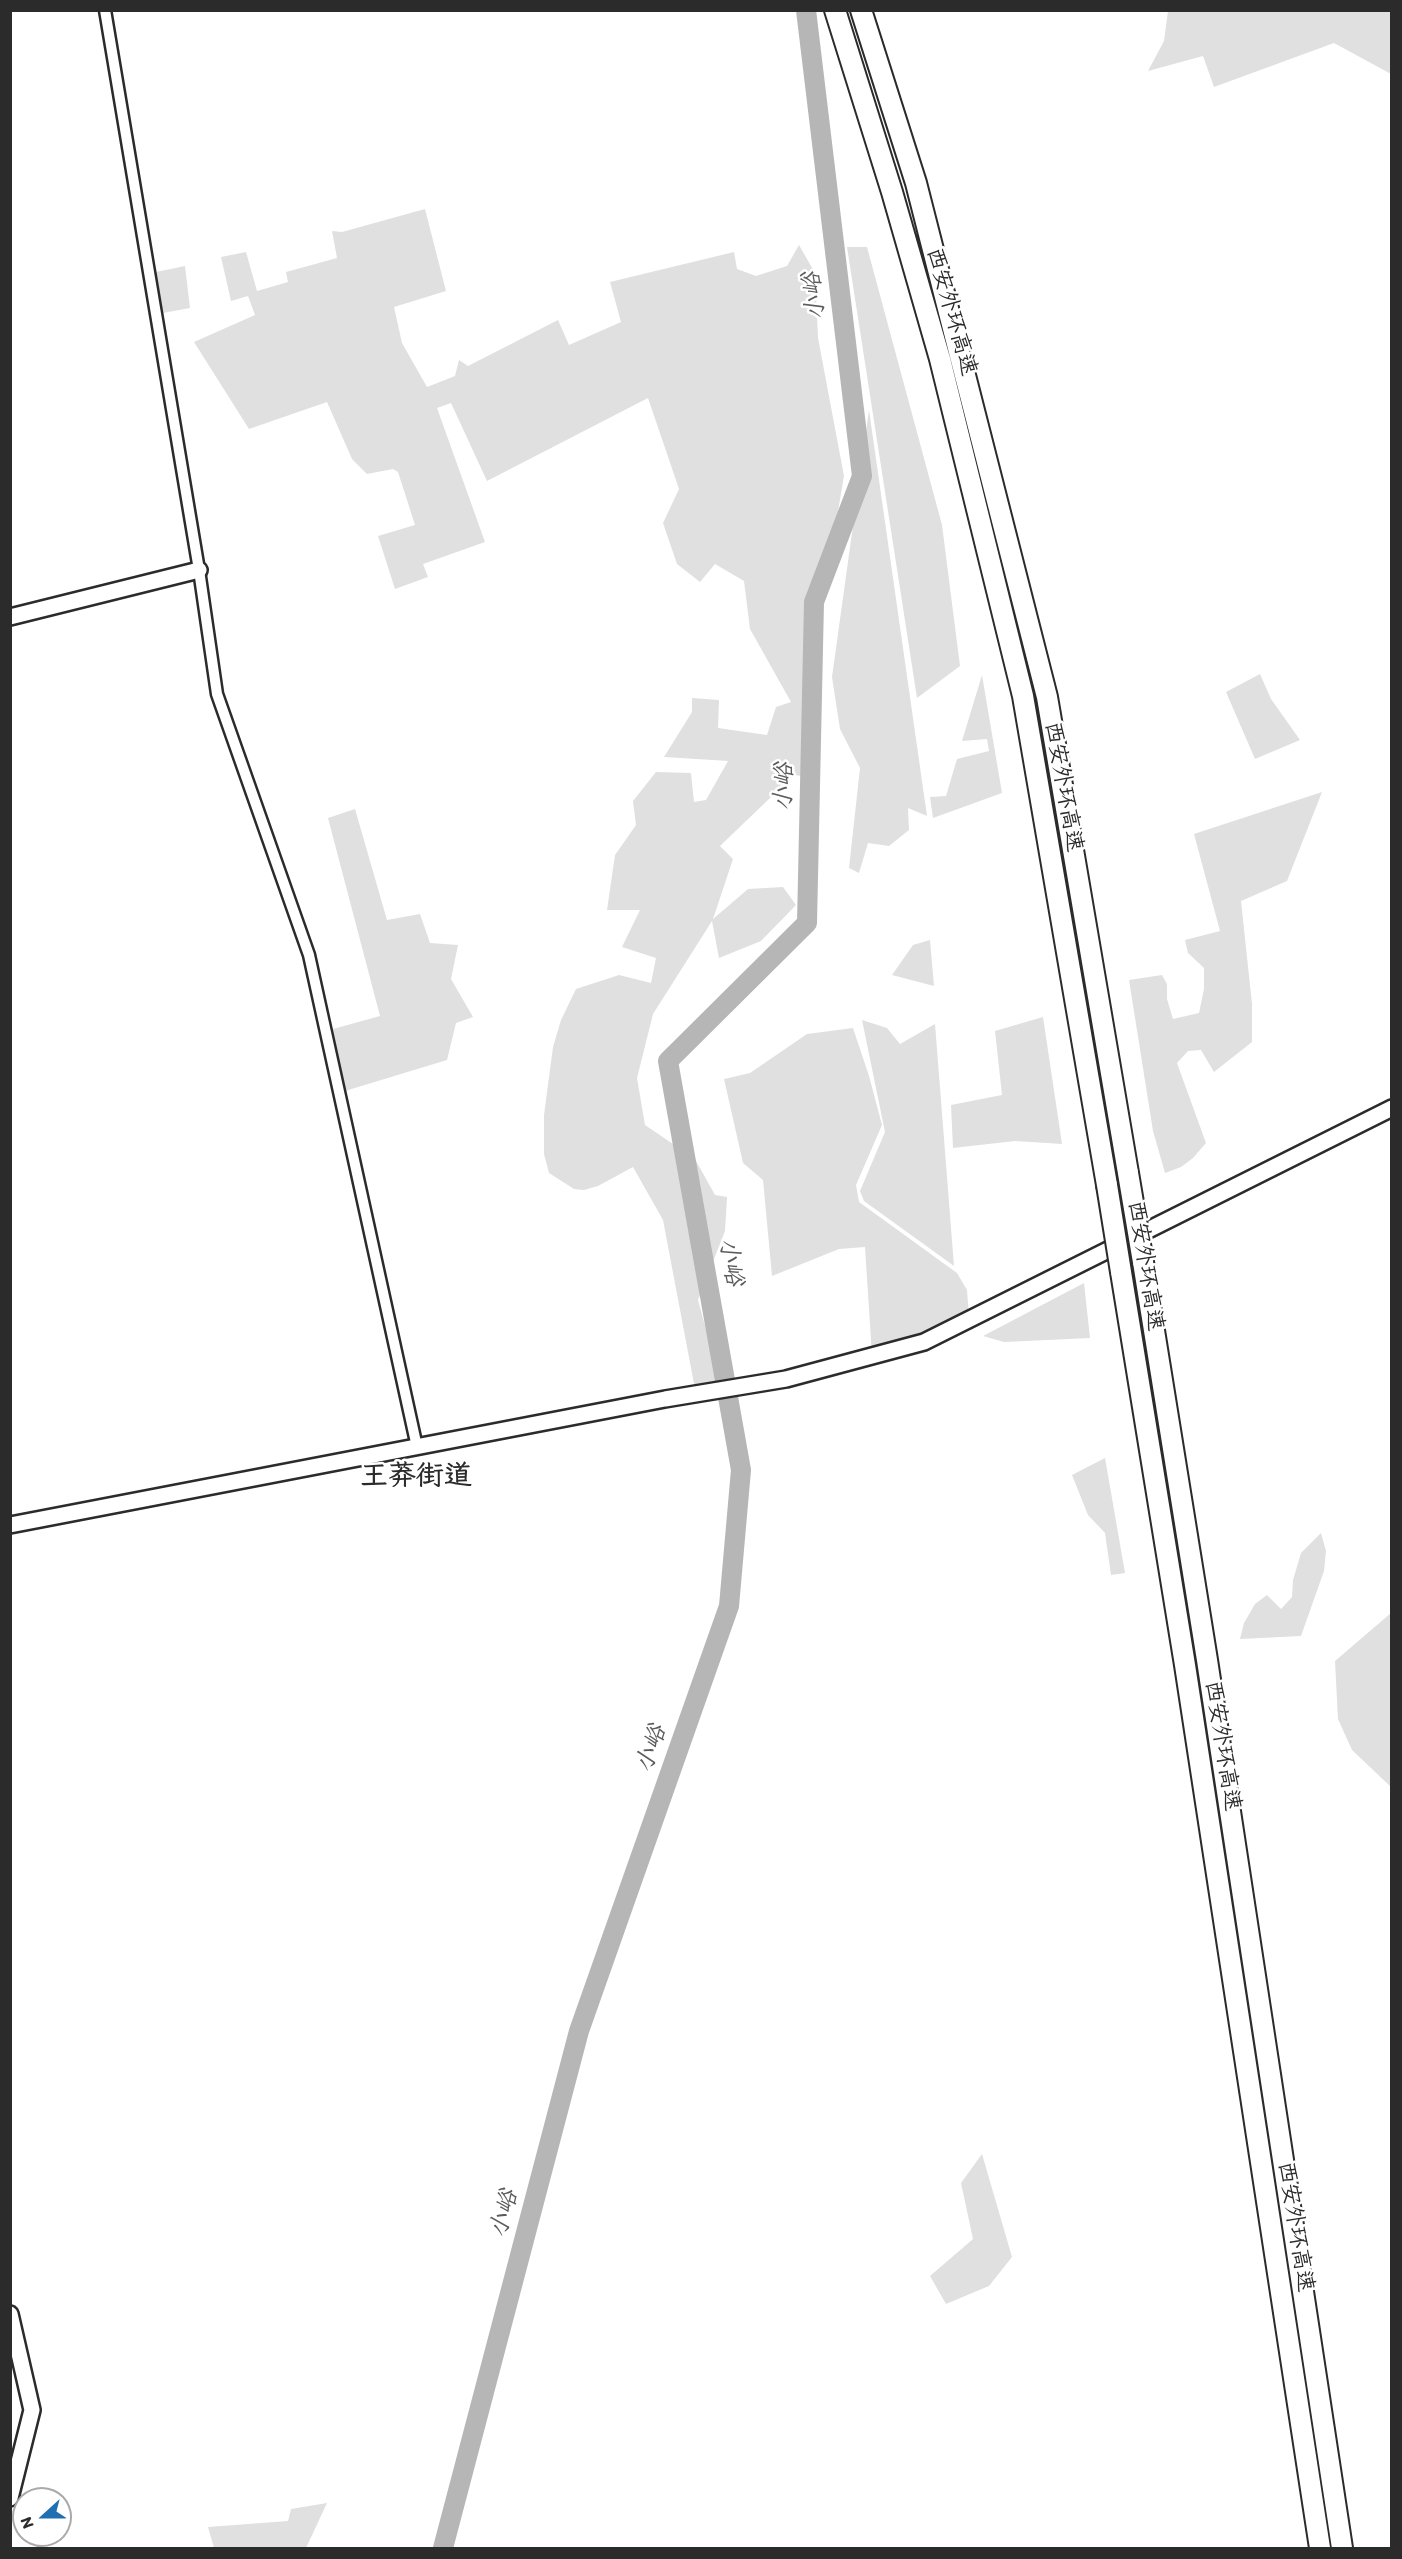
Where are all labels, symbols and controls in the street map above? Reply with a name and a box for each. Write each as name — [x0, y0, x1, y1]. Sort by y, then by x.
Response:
street label: 西安外环高速 — [920, 245, 982, 379]
water label: 小峪 — [798, 270, 832, 322]
street label: 西安外环高速 — [1039, 720, 1087, 854]
water label: 小峪 — [770, 763, 800, 811]
street label: 西安外环高速 — [1122, 1199, 1168, 1333]
water label: 小峪 — [712, 1236, 748, 1288]
district label: 王莽街道 — [360, 1460, 472, 1494]
street label: 西安外环高速 — [1199, 1679, 1245, 1813]
water label: 小峪 — [631, 1722, 673, 1776]
street label: 西安外环高速 — [1272, 2160, 1318, 2294]
water label: 小峪 — [485, 2187, 525, 2241]
north arrow — [12, 2487, 72, 2547]
text: N — [16, 2514, 37, 2531]

